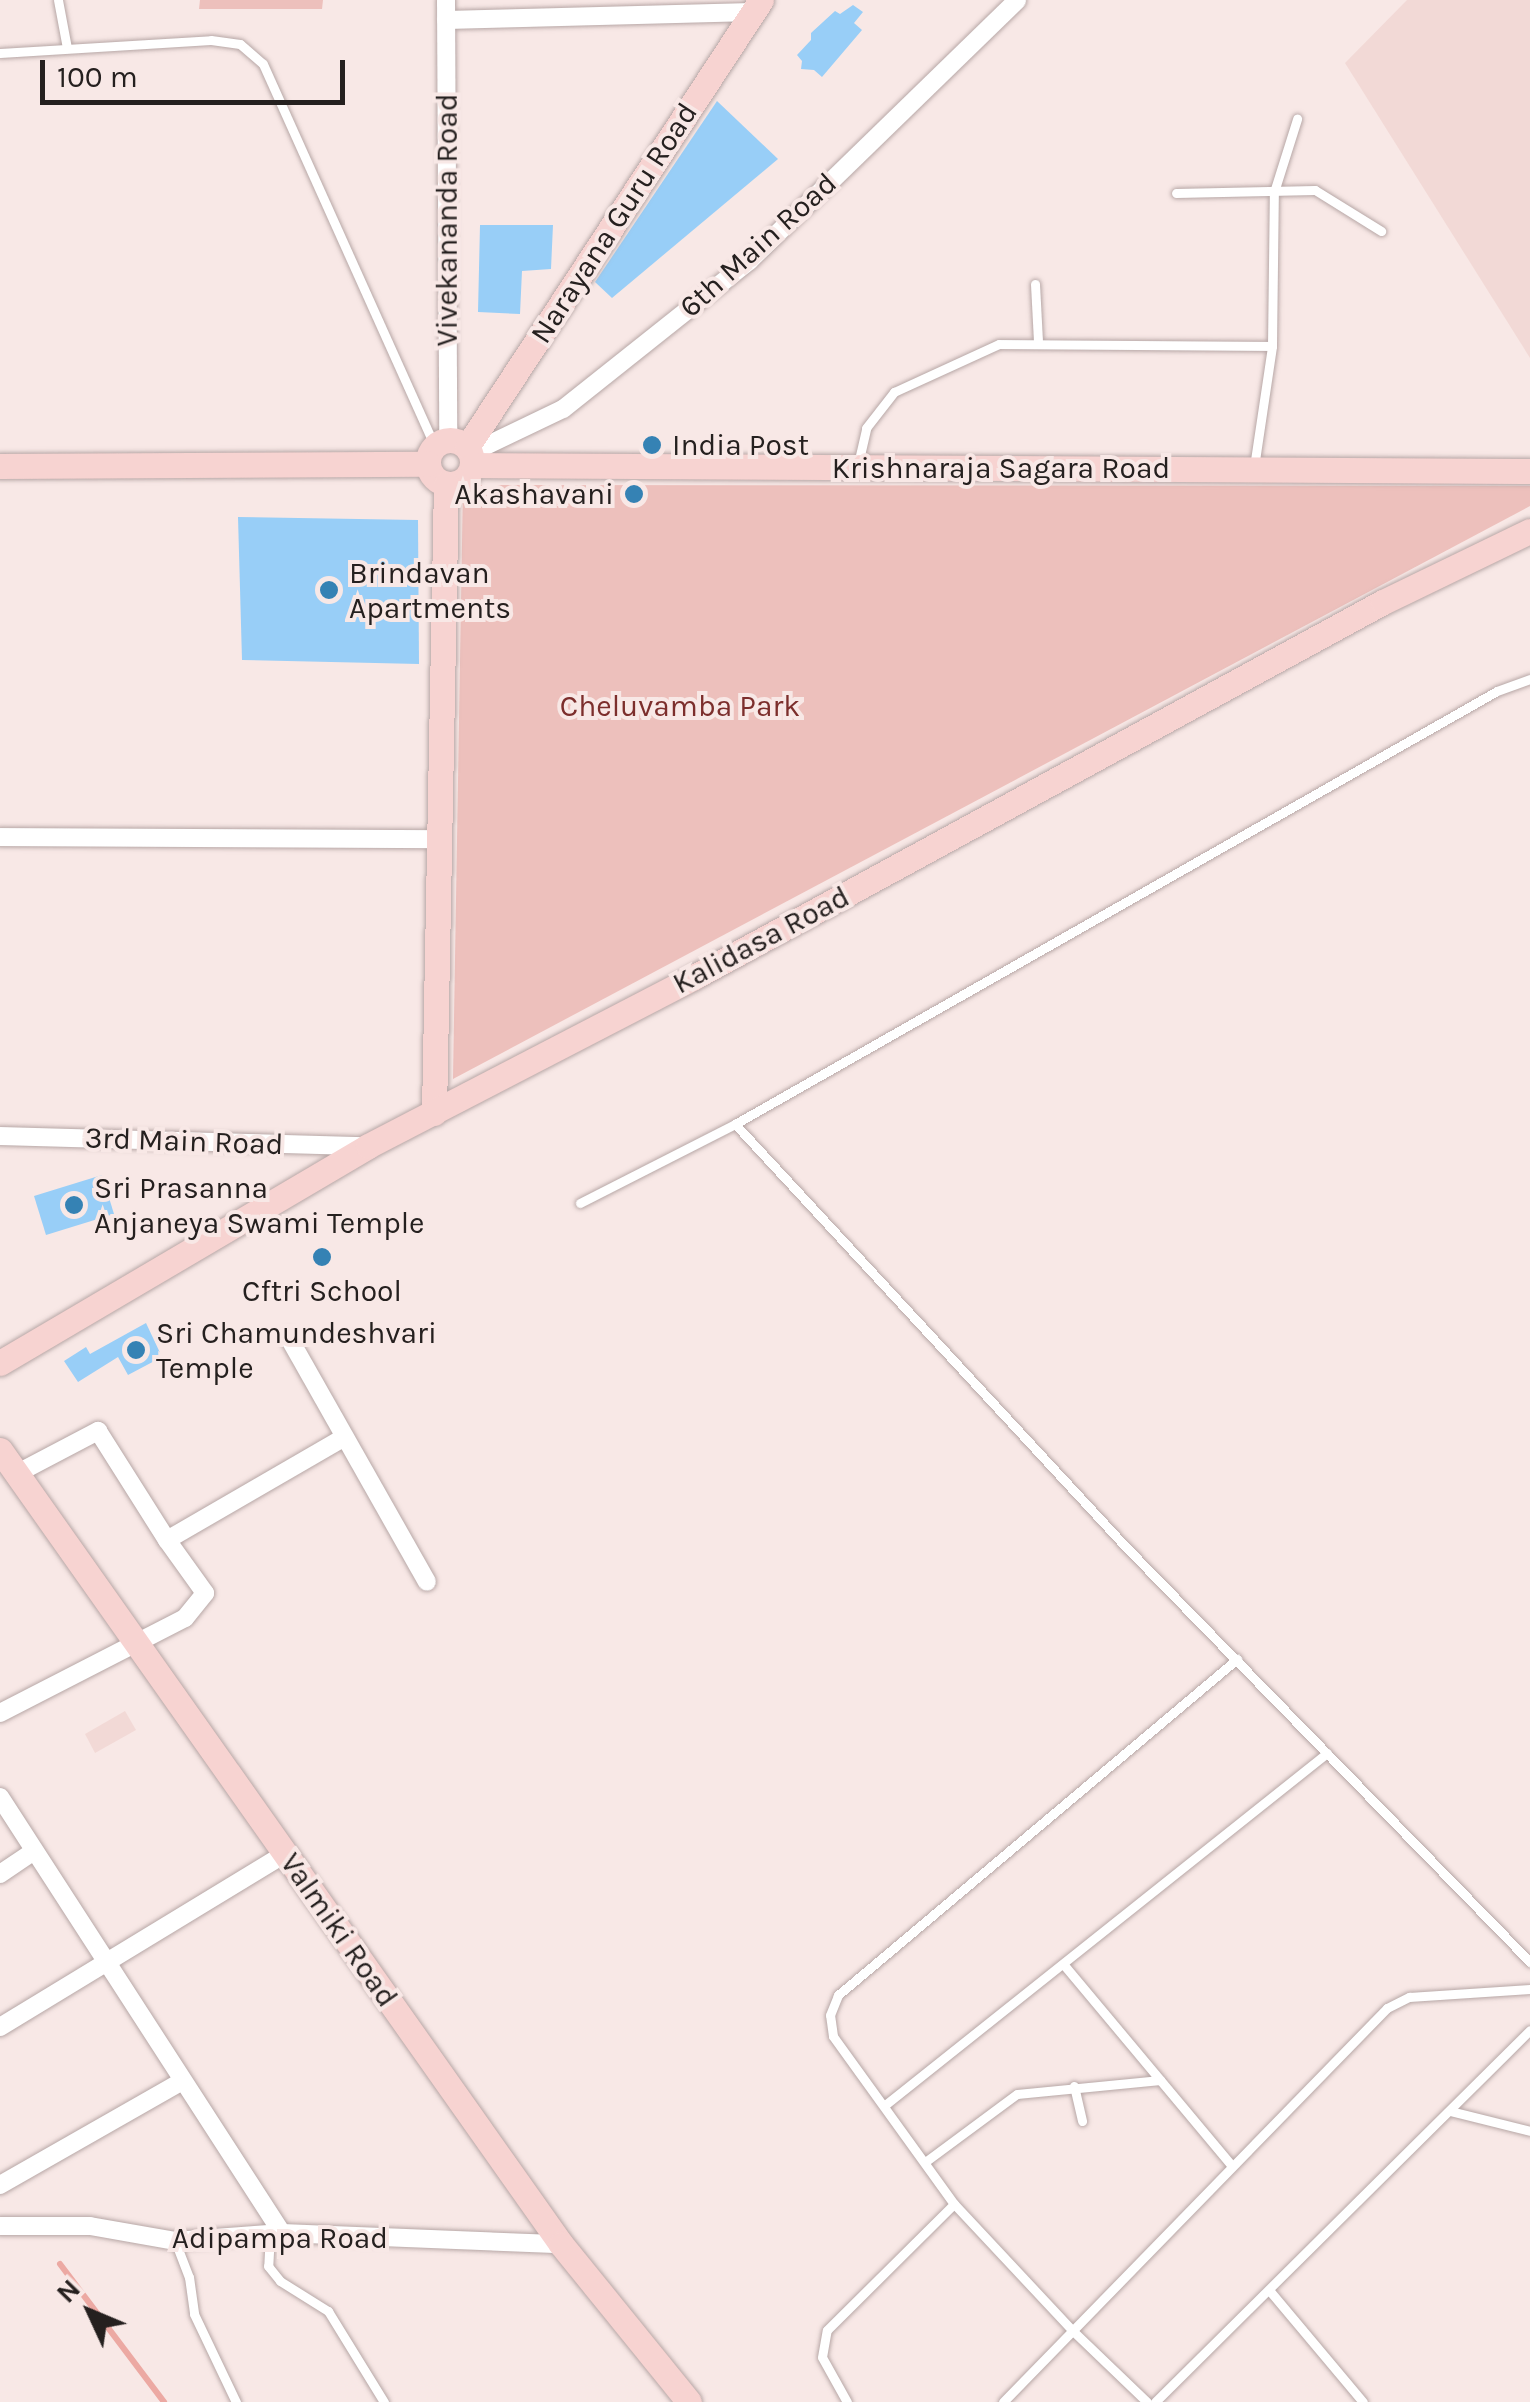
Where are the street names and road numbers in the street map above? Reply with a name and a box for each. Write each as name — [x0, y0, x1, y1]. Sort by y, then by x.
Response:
street label: Vivekananda Road — [429, 94, 465, 346]
street label: Narayana Guru Road — [523, 96, 705, 350]
street label: 6th Main Road — [672, 165, 844, 325]
street label: Krishnaraja Sagara Road — [832, 450, 1170, 486]
street label: Kalidasa Road — [667, 878, 855, 1002]
street label: 3rd Main Road — [84, 1120, 284, 1162]
street label: Valmiki Road — [273, 1846, 405, 2014]
street label: Adipampa Road — [172, 2220, 388, 2256]

